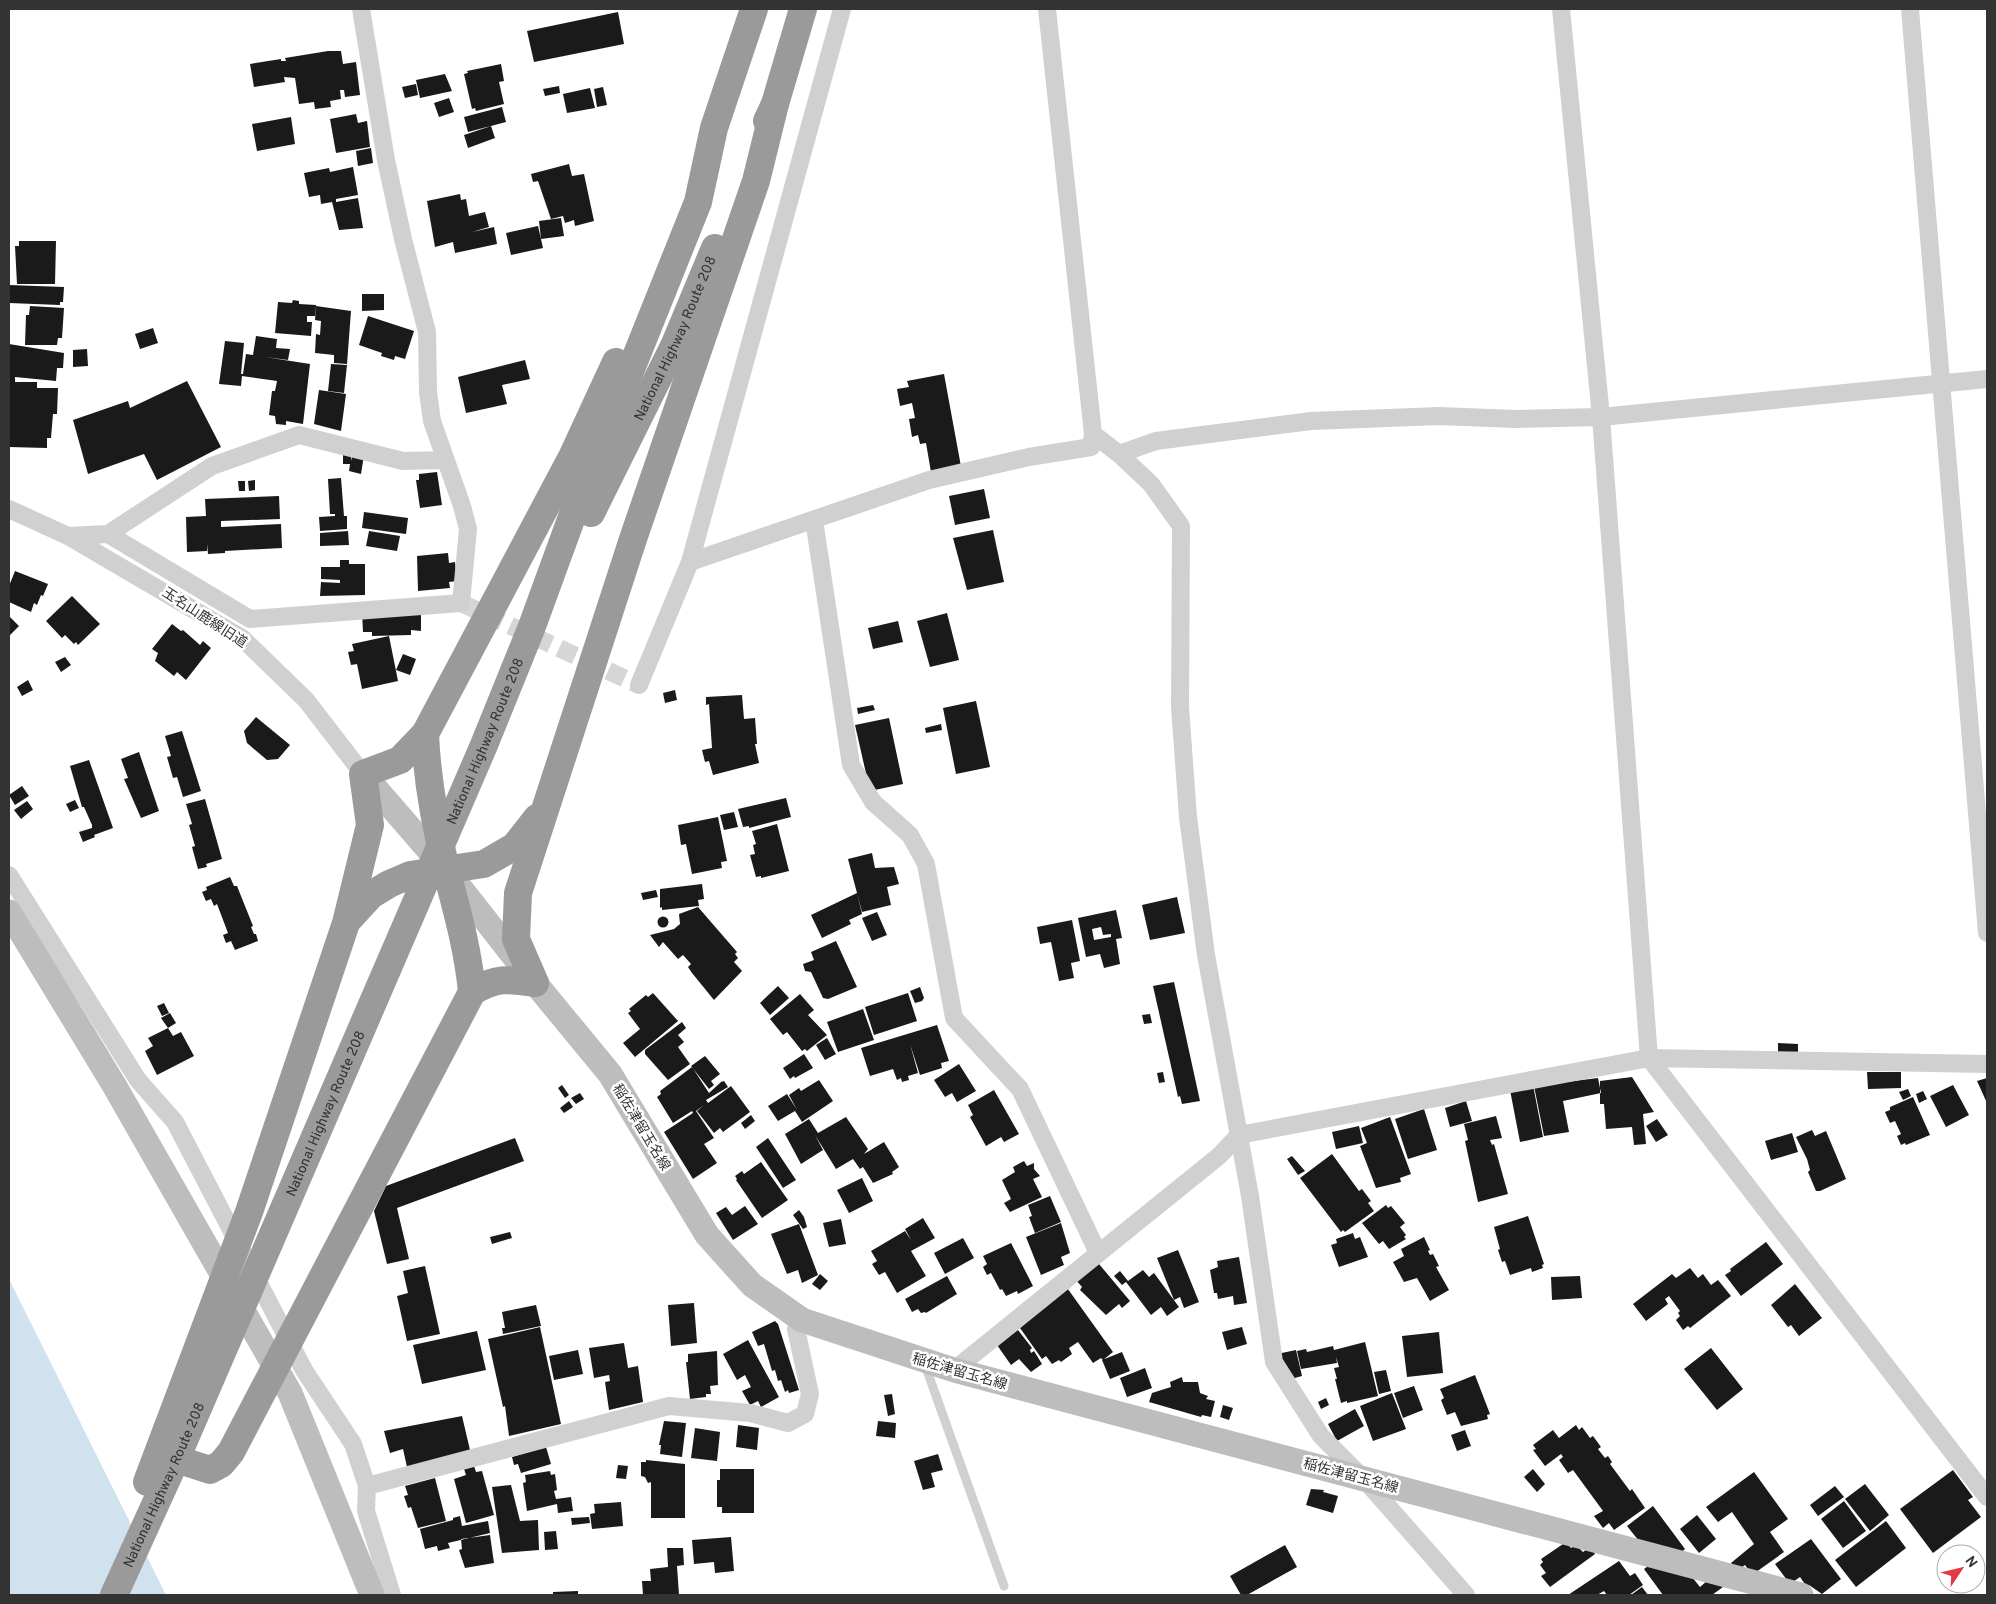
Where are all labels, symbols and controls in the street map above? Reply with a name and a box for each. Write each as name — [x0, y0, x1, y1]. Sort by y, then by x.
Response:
street label: National Highway Route 208 — [631, 254, 721, 424]
street label: 玉名山鹿線旧道 — [158, 584, 250, 652]
street label: National Highway Route 208 — [444, 656, 528, 828]
street label: National Highway Route 208 — [283, 1028, 370, 1199]
street label: 稲佐津留玉名線 — [608, 1081, 673, 1174]
street label: 稲佐津留玉名線 — [910, 1351, 1009, 1394]
street label: National Highway Route 208 — [121, 1400, 209, 1571]
street label: 稲佐津留玉名線 — [1301, 1456, 1400, 1497]
north arrow — [1936, 1544, 1986, 1594]
text: N — [1961, 1553, 1980, 1571]

